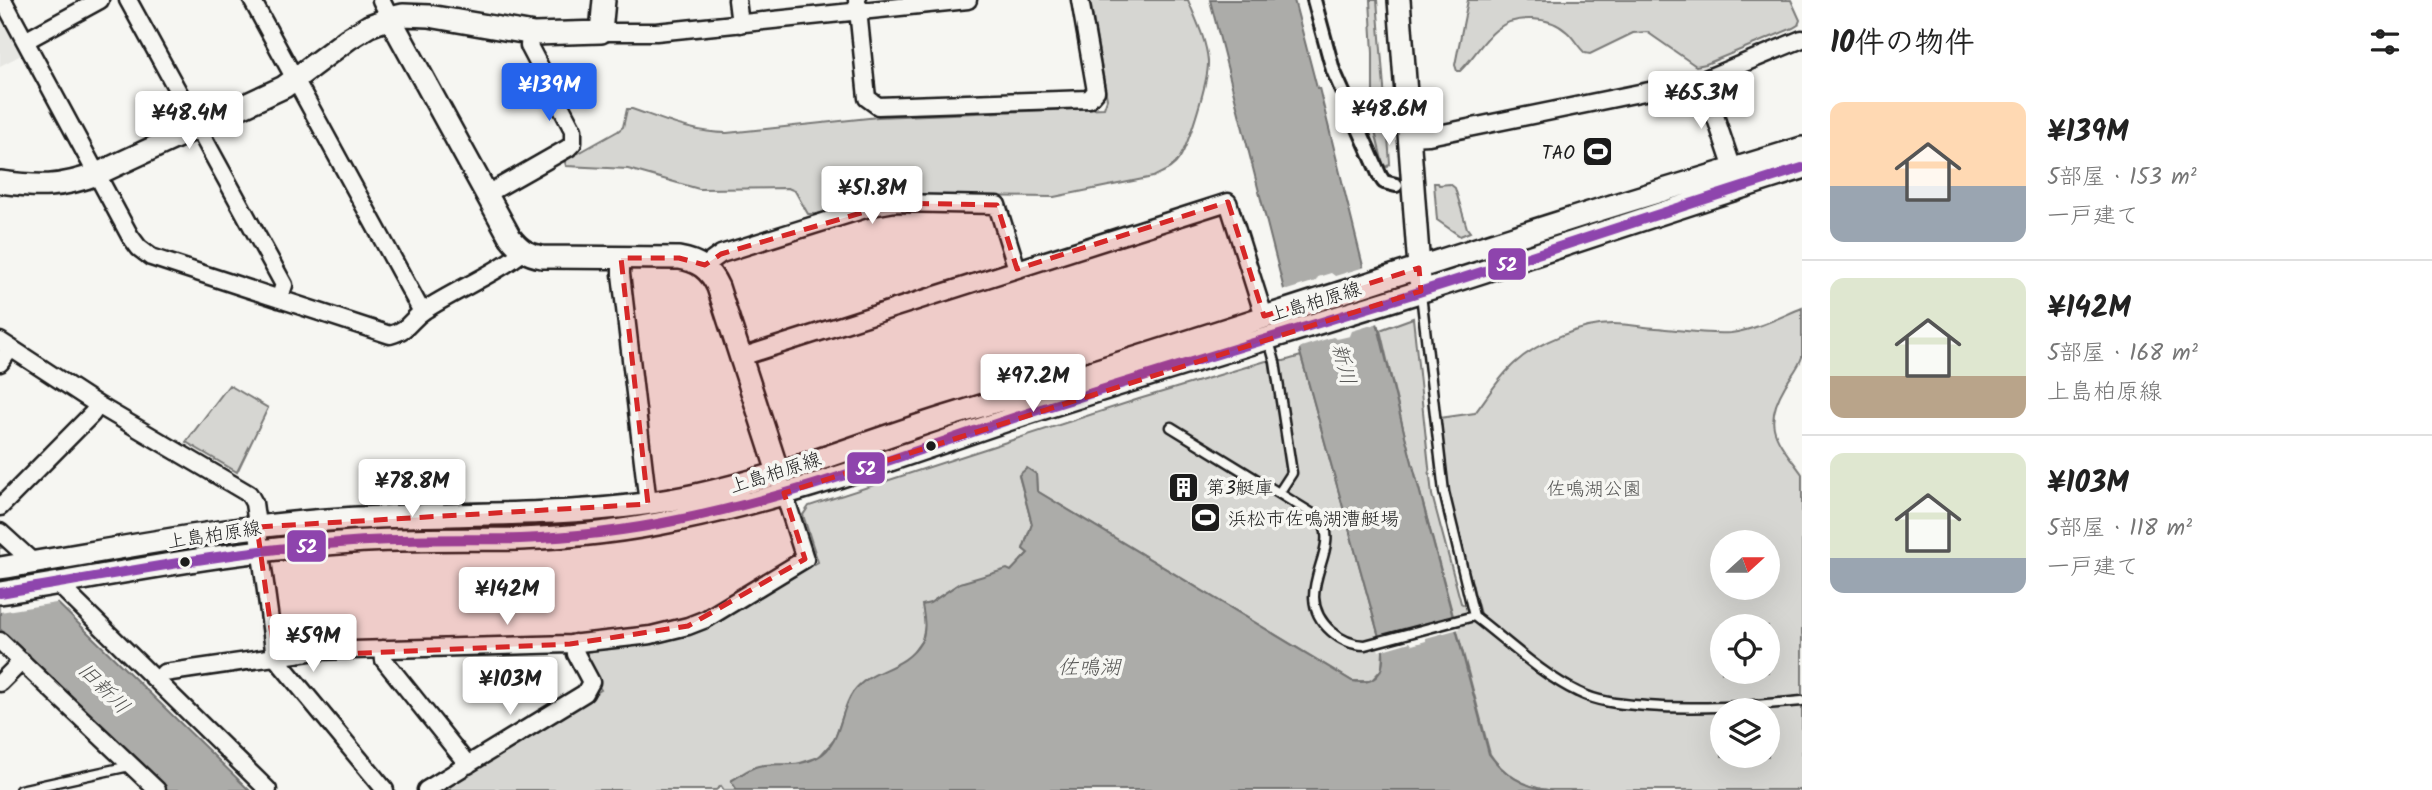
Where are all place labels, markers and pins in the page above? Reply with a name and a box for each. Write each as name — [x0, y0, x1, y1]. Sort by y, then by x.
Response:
pin: ¥139M — [500, 64, 598, 123]
pin: ¥65.3M — [1644, 72, 1758, 131]
pin: ¥48.6M — [1332, 88, 1446, 147]
pin: ¥48.4M — [132, 92, 246, 151]
sports icon: TAO — [1581, 135, 1615, 169]
place label: TAO — [1542, 139, 1575, 169]
pin: ¥51.8M — [815, 166, 929, 226]
pin: ¥97.2M — [976, 354, 1090, 414]
unlabelled marker — [924, 439, 938, 453]
pin: ¥78.8M — [355, 460, 469, 519]
building icon: 第3艇庫 — [1166, 470, 1200, 504]
place label: 第3艇庫 — [1206, 474, 1274, 504]
sports icon: 浜松市佐鳴湖漕艇場 — [1188, 501, 1222, 535]
place label: 浜松市佐鳴湖漕艇場 — [1228, 505, 1399, 535]
unlabelled marker — [178, 555, 192, 569]
pin: ¥142M — [458, 568, 556, 627]
pin: ¥59M — [272, 614, 354, 674]
pin: ¥103M — [461, 658, 559, 717]

